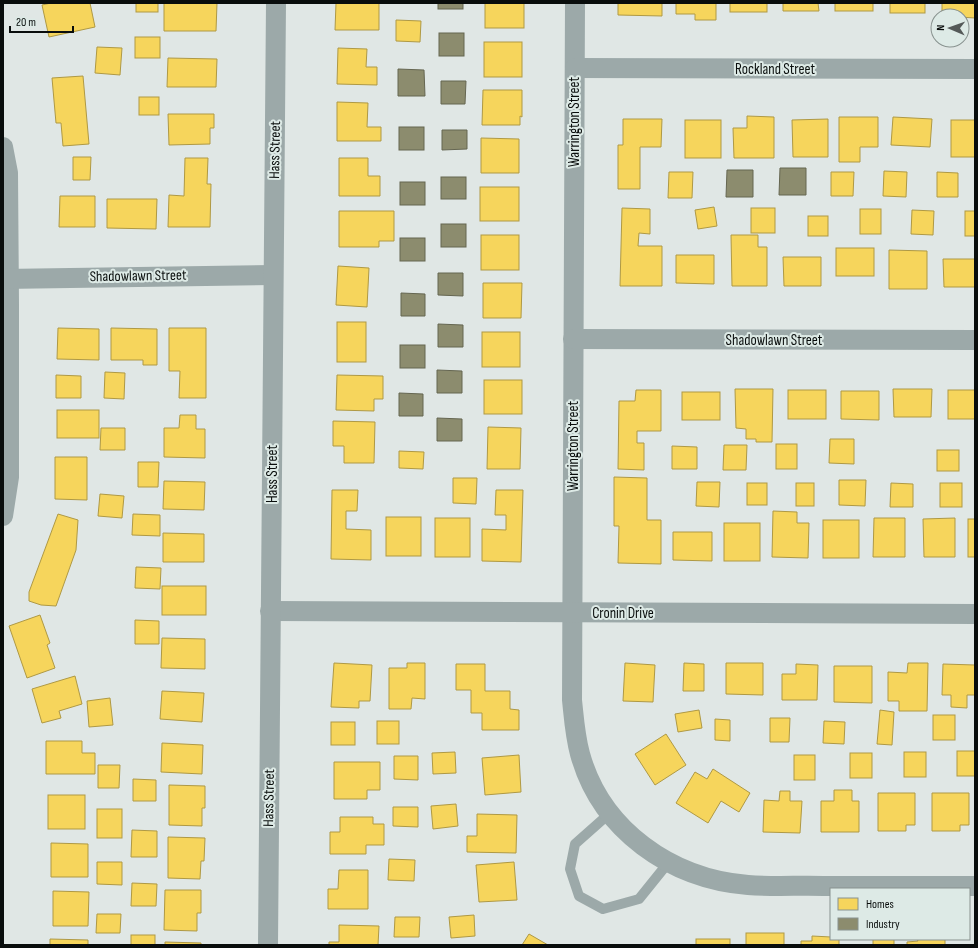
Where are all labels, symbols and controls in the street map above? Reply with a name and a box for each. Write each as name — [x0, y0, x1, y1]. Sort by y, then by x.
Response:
scale bar — [10, 8, 73, 34]
north arrow — [930, 8, 970, 48]
text: 20 m — [16, 15, 36, 30]
text: N — [934, 24, 947, 31]
street label: Rockland Street — [735, 60, 815, 79]
street label: Warrington Street — [565, 77, 584, 167]
street label: Hass Street — [265, 120, 285, 179]
street label: Shadowlawn Street — [89, 266, 187, 286]
street label: Shadowlawn Street — [726, 331, 823, 350]
street label: Warrington Street — [564, 401, 583, 491]
street label: Hass Street — [263, 445, 282, 503]
street label: Cronin Drive — [592, 604, 654, 623]
street label: Hass Street — [259, 768, 279, 827]
legend — [830, 888, 970, 940]
text: Homes — [866, 897, 894, 912]
text: Industry — [866, 917, 900, 932]

